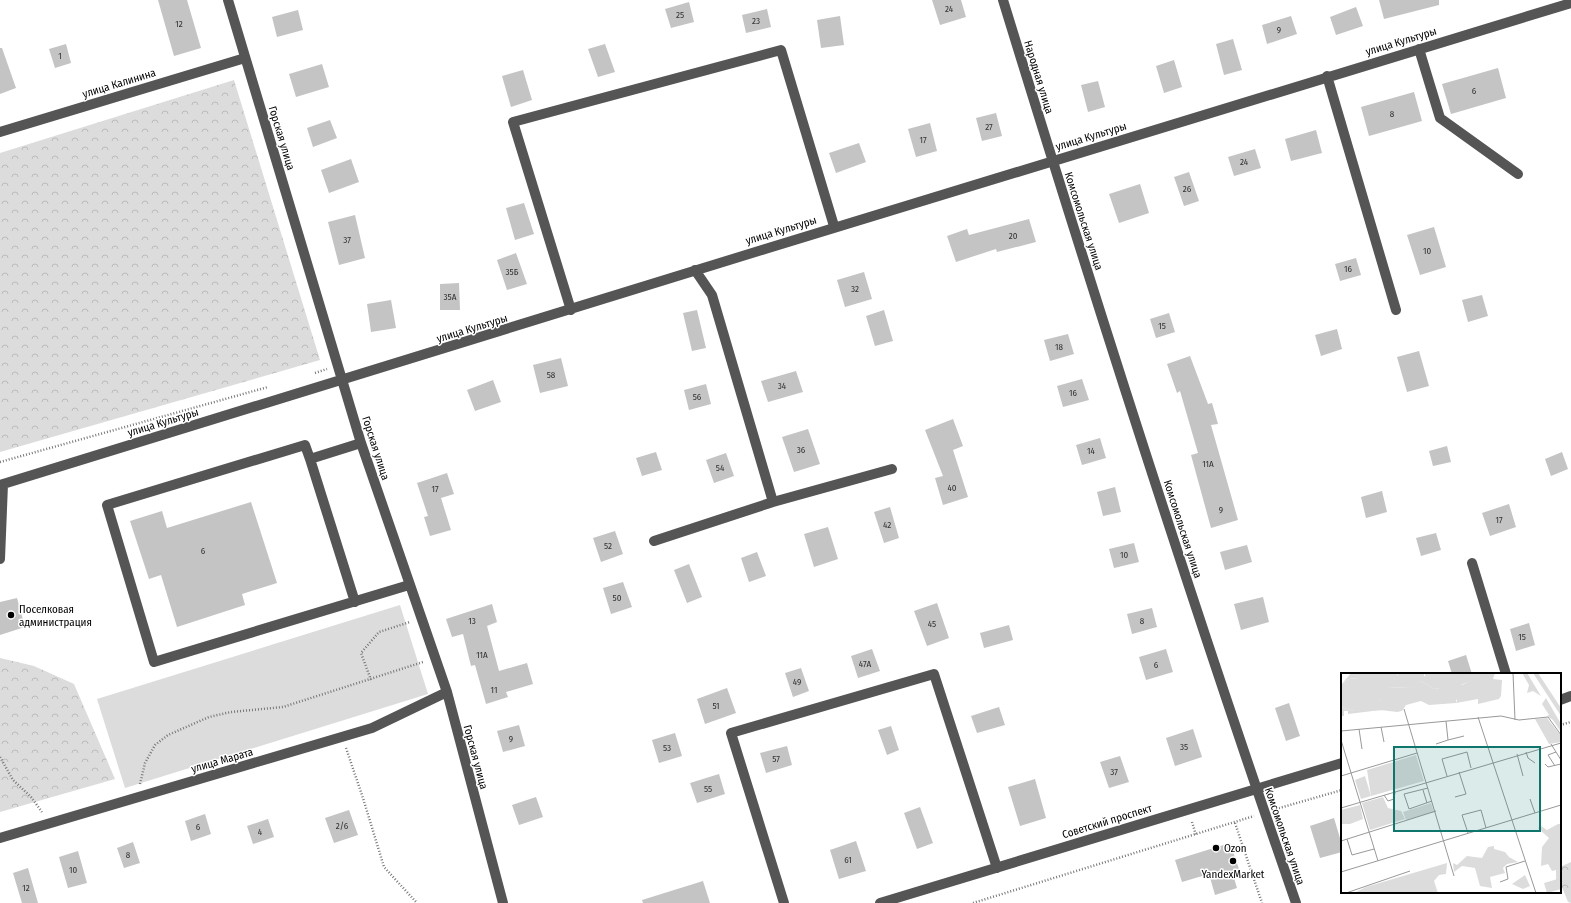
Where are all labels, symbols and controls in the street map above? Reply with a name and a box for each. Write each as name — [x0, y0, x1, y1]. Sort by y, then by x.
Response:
house number: 24 — [945, 4, 954, 14]
house number: 25 — [676, 10, 684, 20]
house number: 23 — [752, 16, 760, 26]
house number: 12 — [175, 19, 183, 29]
street label: улица Культуры — [1364, 24, 1438, 58]
house number: 9 — [1277, 25, 1281, 35]
street label: Народная улица — [1021, 39, 1056, 115]
house number: 1 — [58, 51, 62, 61]
street label: улица Калинина — [81, 66, 157, 101]
house number: 6 — [1472, 86, 1477, 96]
street label: Горская улица — [266, 105, 297, 172]
house number: 8 — [1390, 109, 1395, 119]
street label: улица Культуры — [1054, 119, 1128, 153]
house number: 27 — [985, 122, 993, 132]
house number: 17 — [919, 135, 927, 145]
house number: 24 — [1240, 157, 1249, 167]
street label: Комсомольская улица — [1062, 171, 1106, 272]
house number: 26 — [1183, 184, 1192, 194]
street label: улица Культуры — [744, 213, 818, 247]
house number: 20 — [1009, 231, 1018, 241]
house number: 37 — [343, 235, 351, 245]
house number: 10 — [1423, 246, 1431, 256]
house number: 16 — [1344, 264, 1353, 274]
house number: 35Б — [506, 267, 519, 277]
house number: 32 — [851, 284, 859, 294]
house number: 35А — [444, 292, 457, 302]
street label: улица Культуры — [435, 311, 509, 345]
house number: 15 — [1158, 321, 1166, 331]
house number: 18 — [1055, 342, 1064, 352]
house number: 58 — [547, 370, 556, 380]
house number: 34 — [778, 381, 787, 391]
house number: 16 — [1069, 388, 1078, 398]
house number: 56 — [693, 392, 702, 402]
street label: улица Культуры — [126, 405, 200, 439]
street label: Горская улица — [359, 415, 392, 482]
house number: 36 — [797, 445, 806, 455]
house number: 14 — [1087, 446, 1096, 456]
house number: 11А — [1202, 459, 1214, 469]
house number: 54 — [716, 463, 725, 473]
street label: Комсомольская улица — [1161, 479, 1205, 580]
house number: 40 — [947, 483, 957, 493]
house number: 17 — [431, 484, 439, 494]
house number: 9 — [1219, 505, 1223, 515]
house number: 17 — [1495, 515, 1503, 525]
house number: 42 — [883, 520, 891, 530]
house number: 52 — [604, 541, 612, 551]
house number: 6 — [201, 546, 206, 556]
house number: 10 — [1120, 550, 1128, 560]
house number: 50 — [613, 593, 622, 603]
place label: Поселковая администрация — [19, 603, 92, 629]
marker: Поселковая администрация — [6, 610, 16, 620]
house number: 13 — [468, 616, 476, 626]
house number: 8 — [1140, 616, 1145, 626]
house number: 45 — [928, 619, 936, 629]
house number: 15 — [1518, 632, 1526, 642]
house number: 11А — [476, 650, 488, 660]
house number: 47А — [859, 659, 871, 669]
house number: 6 — [1154, 660, 1159, 670]
inset map — [1341, 673, 1561, 893]
house number: 49 — [793, 677, 801, 687]
house number: 11 — [491, 685, 497, 695]
house number: 51 — [712, 701, 720, 711]
street label: Горская улица — [461, 723, 490, 791]
house number: 9 — [509, 734, 513, 744]
house number: 35 — [1180, 742, 1188, 752]
house number: 53 — [663, 743, 671, 753]
street label: улица Марата — [190, 745, 255, 776]
house number: 57 — [772, 754, 780, 764]
house number: 37 — [1110, 767, 1118, 777]
house number: 55 — [704, 784, 712, 794]
street label: Комсомольская улица — [1262, 786, 1307, 887]
street label: Советский проспект — [1061, 801, 1154, 841]
house number: 2/6 — [336, 821, 349, 831]
house number: 6 — [196, 822, 201, 832]
house number: 4 — [258, 827, 263, 837]
place label: Ozon — [1224, 842, 1247, 855]
marker: Ozon — [1211, 843, 1221, 853]
house number: 8 — [126, 850, 131, 860]
house number: 61 — [844, 855, 852, 865]
marker: YandexMarket — [1228, 856, 1238, 866]
house number: 10 — [69, 865, 77, 875]
place label: YandexMarket — [1202, 868, 1265, 881]
house number: 12 — [22, 883, 30, 893]

